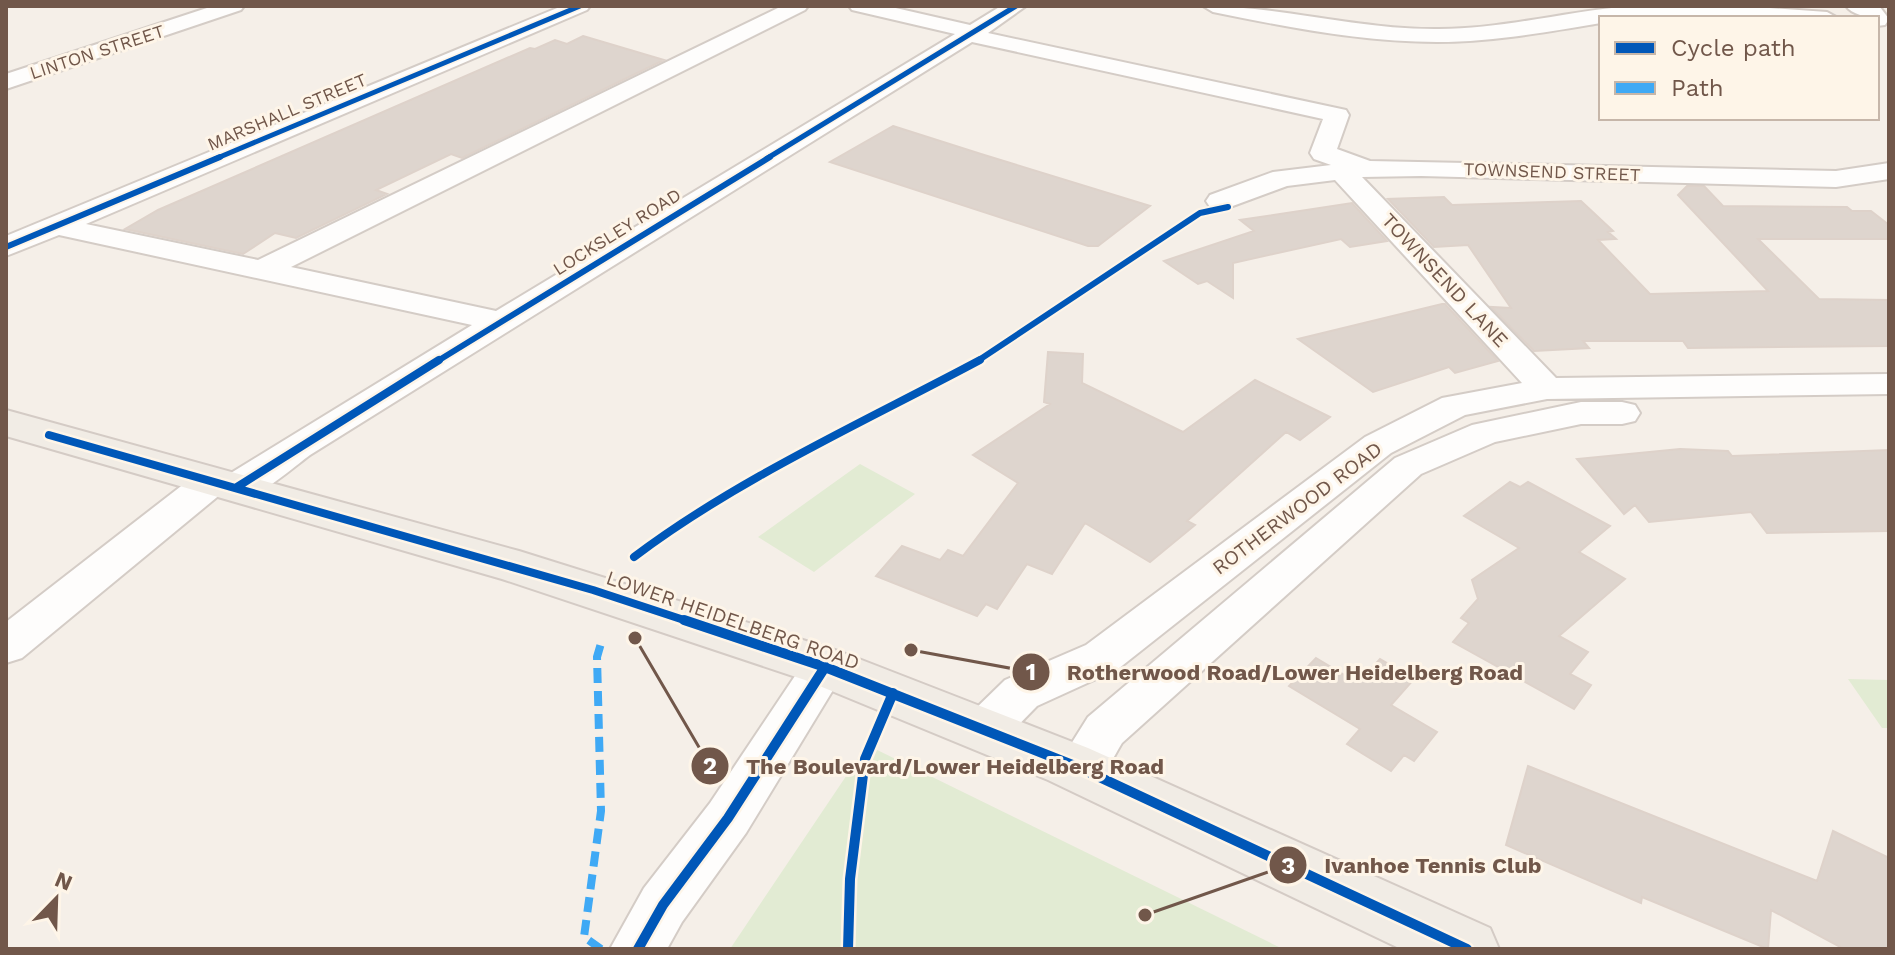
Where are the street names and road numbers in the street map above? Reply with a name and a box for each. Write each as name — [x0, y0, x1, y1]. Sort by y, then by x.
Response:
street label: LINTON STREET — [27, 20, 167, 83]
street label: MARSHALL STREET — [204, 68, 370, 155]
street label: TOWNSEND STREET — [1463, 158, 1641, 185]
street label: LOCKSLEY ROAD — [549, 184, 685, 279]
street label: TOWNSEND LANE — [1377, 208, 1513, 352]
street label: ROTHERWOOD ROAD — [1208, 436, 1386, 580]
street label: LOWER HEIDELBERG ROAD — [603, 565, 863, 675]

